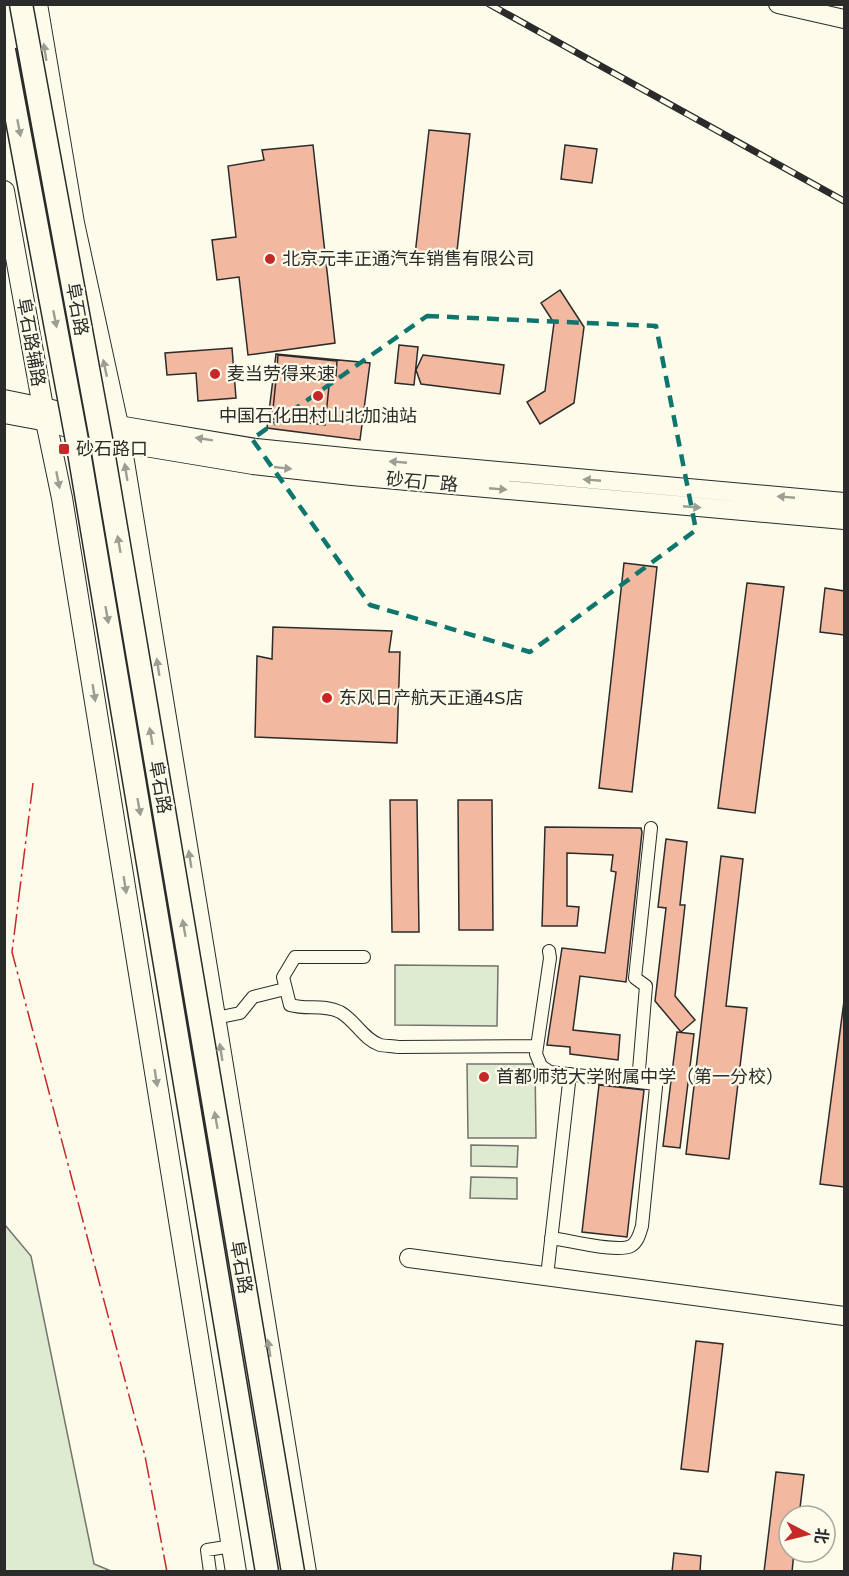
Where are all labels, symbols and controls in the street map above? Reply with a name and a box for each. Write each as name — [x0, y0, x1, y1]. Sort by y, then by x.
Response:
one-way arrow — [41, 43, 50, 62]
one-way arrow — [15, 118, 24, 137]
place label: 北京元丰正通汽车销售有限公司 — [282, 248, 534, 270]
marker: 北京元丰正通汽车销售有限公司 — [263, 252, 277, 266]
street label: 阜石路 — [61, 281, 93, 337]
street label: 阜石路辅路 — [12, 296, 50, 388]
one-way arrow — [51, 310, 60, 329]
one-way arrow — [100, 358, 110, 377]
place label: 麦当劳得来速 — [227, 363, 335, 385]
marker: 麦当劳得来速 — [208, 367, 222, 381]
marker: 中国石化田村山北加油站 — [311, 389, 325, 403]
place label: 中国石化田村山北加油站 — [219, 405, 417, 427]
one-way arrow — [195, 434, 214, 443]
place label: 砂石路口 — [76, 438, 148, 460]
marker: 砂石路口 — [57, 442, 71, 456]
one-way arrow — [388, 457, 407, 467]
one-way arrow — [121, 462, 130, 481]
one-way arrow — [273, 464, 292, 473]
street label: 砂石厂路 — [385, 468, 459, 496]
one-way arrow — [54, 471, 63, 490]
one-way arrow — [582, 475, 601, 485]
one-way arrow — [488, 484, 507, 494]
one-way arrow — [777, 492, 796, 502]
one-way arrow — [682, 502, 701, 511]
one-way arrow — [114, 534, 123, 553]
one-way arrow — [103, 606, 112, 625]
one-way arrow — [153, 657, 162, 676]
one-way arrow — [89, 684, 98, 703]
place label: 东风日产航天正通4S店 — [339, 687, 523, 709]
marker: 东风日产航天正通4S店 — [320, 691, 334, 705]
one-way arrow — [147, 726, 156, 745]
street label: 阜石路 — [144, 759, 176, 815]
one-way arrow — [135, 798, 144, 817]
one-way arrow — [185, 850, 194, 869]
one-way arrow — [120, 876, 129, 895]
one-way arrow — [179, 918, 188, 937]
one-way arrow — [217, 1042, 226, 1061]
place label: 首都师范大学附属中学（第一分校） — [496, 1066, 784, 1088]
one-way arrow — [152, 1069, 161, 1088]
marker: 首都师范大学附属中学（第一分校） — [477, 1070, 491, 1084]
one-way arrow — [212, 1111, 221, 1130]
street label: 阜石路 — [225, 1239, 257, 1295]
one-way arrow — [265, 1338, 274, 1357]
north arrow — [777, 1504, 837, 1564]
text: 北 — [810, 1527, 832, 1545]

